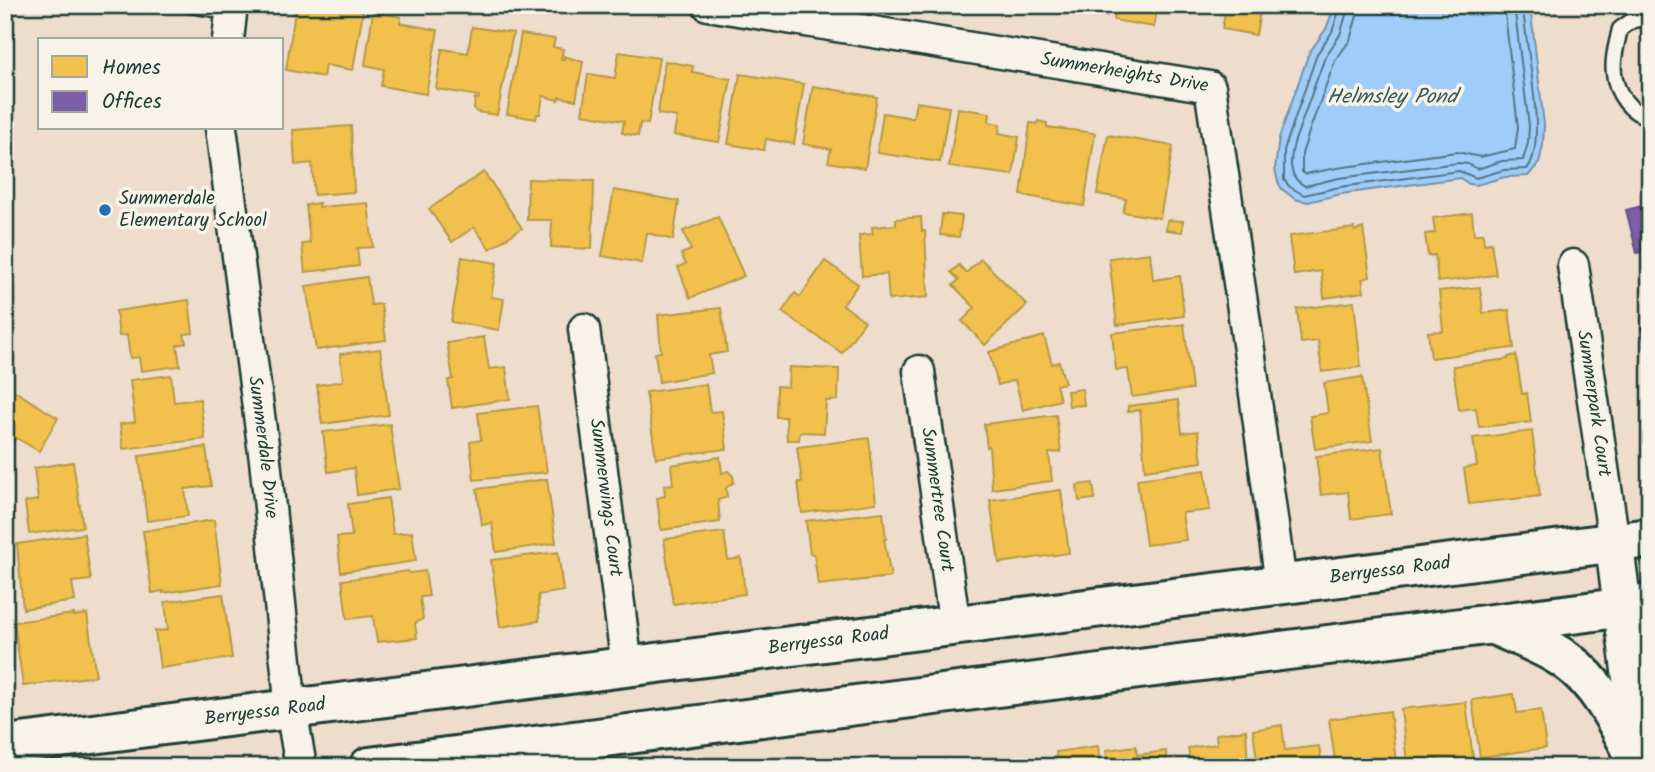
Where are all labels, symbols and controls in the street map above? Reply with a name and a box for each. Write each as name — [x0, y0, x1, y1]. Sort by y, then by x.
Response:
legend — [38, 38, 284, 130]
street label: Summerheights Drive — [1038, 45, 1211, 102]
text: Homes — [102, 52, 161, 85]
water label: Helmsley Pond — [1327, 81, 1461, 114]
text: Offices — [102, 86, 162, 119]
place label: Summerdale Elementary School — [119, 184, 267, 236]
marker: Summerdale Elementary School — [97, 202, 113, 218]
street label: Summerpark Court — [1568, 328, 1619, 480]
street label: Summerdale Drive — [239, 374, 286, 520]
street label: Summerwings Court — [581, 417, 630, 579]
street label: Summertree Court — [912, 426, 962, 575]
street label: Berryessa Road — [1328, 548, 1453, 593]
street label: Berryessa Road — [766, 619, 891, 664]
street label: Berryessa Road — [203, 690, 328, 735]

